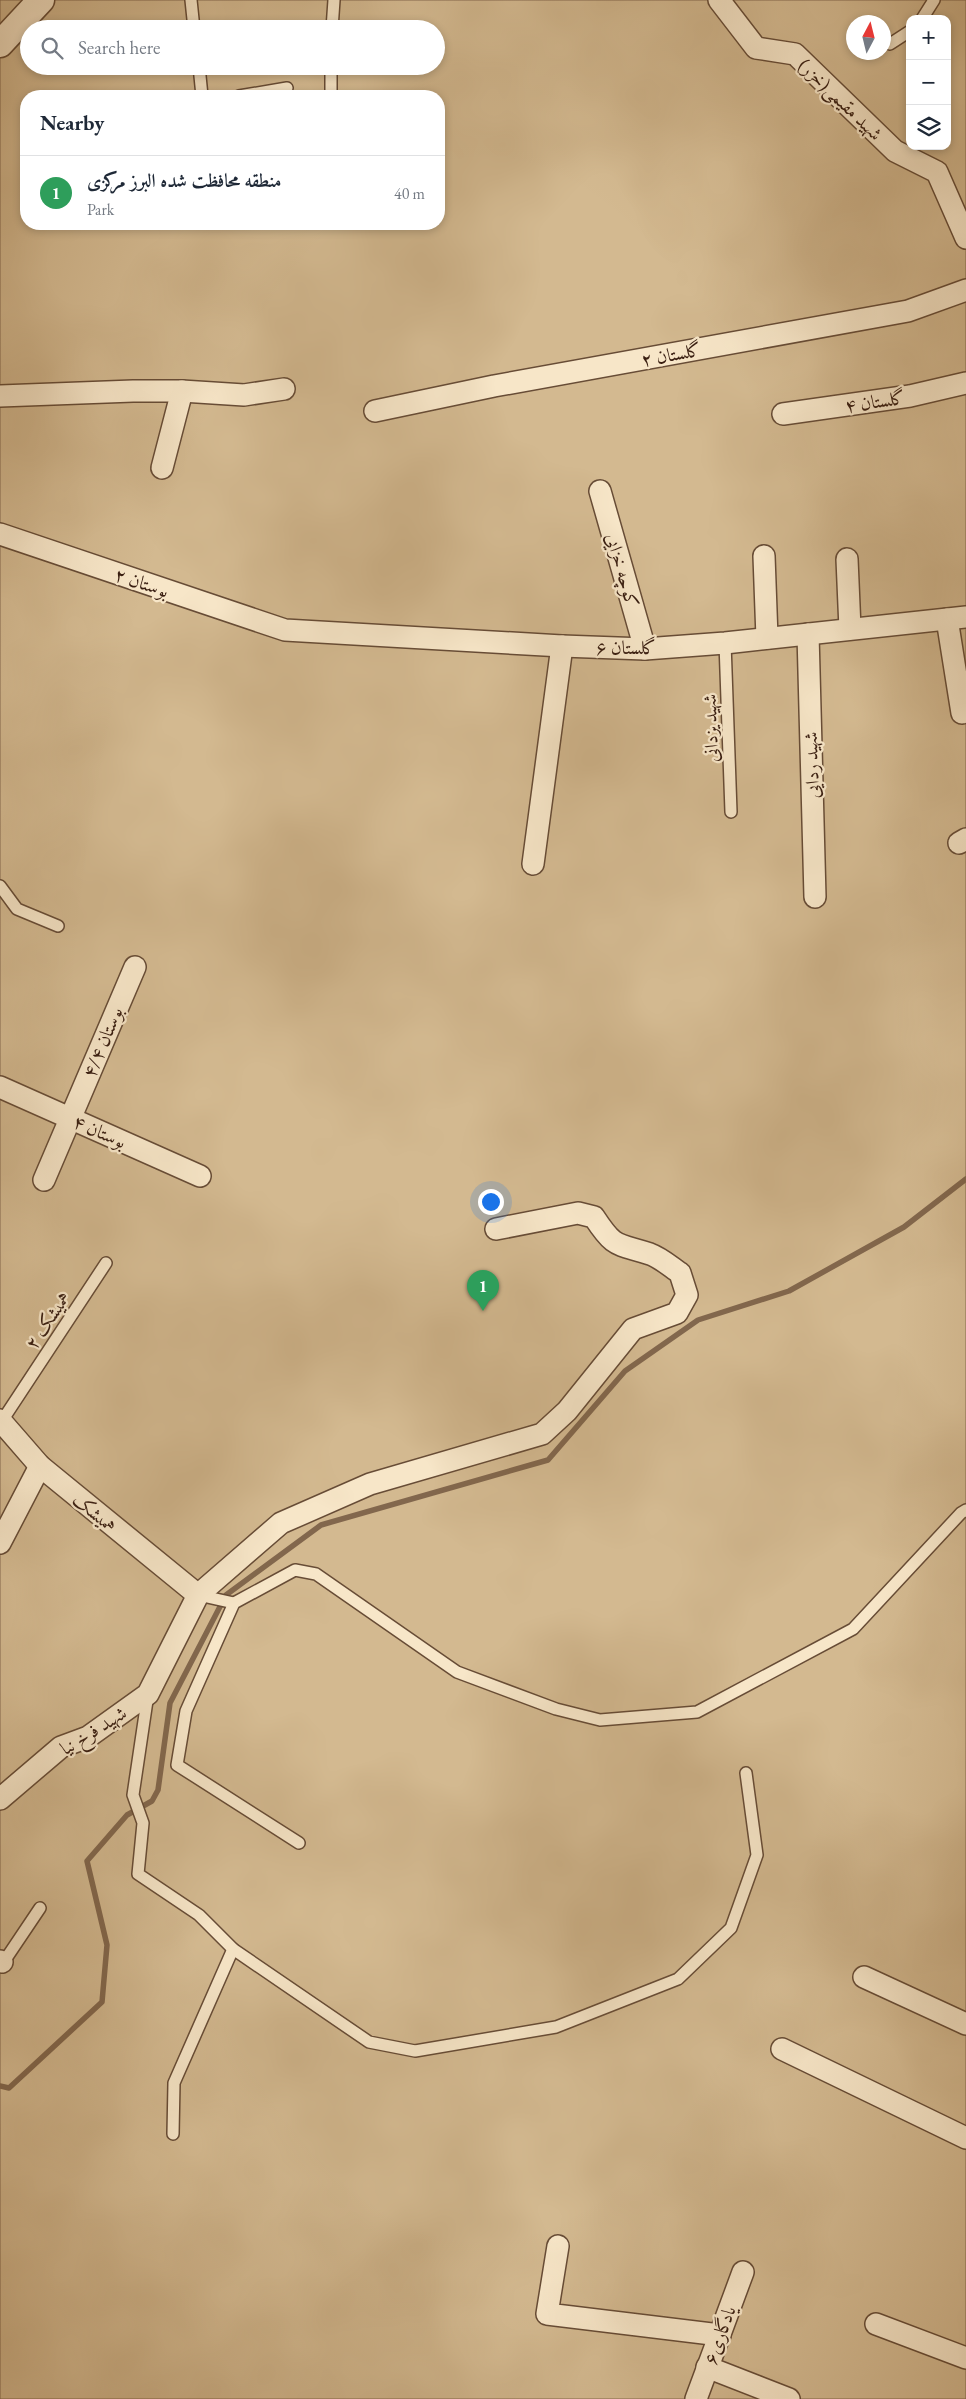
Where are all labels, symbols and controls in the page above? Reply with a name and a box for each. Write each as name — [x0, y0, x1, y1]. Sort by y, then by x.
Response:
north arrow — [846, 15, 891, 60]
map controls — [906, 15, 951, 150]
button: + — [906, 15, 951, 60]
search box — [20, 20, 445, 75]
icon: search — [38, 34, 66, 62]
text: Search here — [78, 35, 160, 60]
street label: شهید مقیمی(‌خزر) — [792, 53, 888, 147]
button: − — [906, 60, 951, 105]
button: layers — [906, 105, 951, 150]
text: Nearby — [40, 109, 104, 136]
text: منطقه محافظت شده البرز مرکزی — [87, 168, 281, 193]
text: 1 — [52, 183, 60, 204]
text: 40 m — [394, 183, 425, 204]
text: Park — [87, 199, 114, 220]
street label: گلستان ۲ — [639, 337, 703, 372]
street label: گلستان ۴ — [843, 385, 907, 418]
street label: کوچه خزایی — [599, 530, 645, 611]
street label: بوستان ۲ — [111, 562, 172, 603]
street label: گلستان ۶ — [596, 635, 656, 660]
street label: شهید یزدانی — [697, 693, 724, 763]
street label: شهید ردایی — [798, 731, 826, 799]
street label: بوستان ۴/۴ — [76, 1003, 129, 1081]
street label: بوستان ۴ — [69, 1109, 130, 1154]
your location — [478, 1189, 504, 1215]
pin: 1 — [467, 1270, 499, 1311]
street label: همیشک ۲ — [19, 1287, 76, 1354]
street label: همیشک — [68, 1487, 122, 1538]
street label: شهید فرخ نیا — [55, 1700, 134, 1765]
street label: یادگاری۶ — [697, 2301, 742, 2368]

